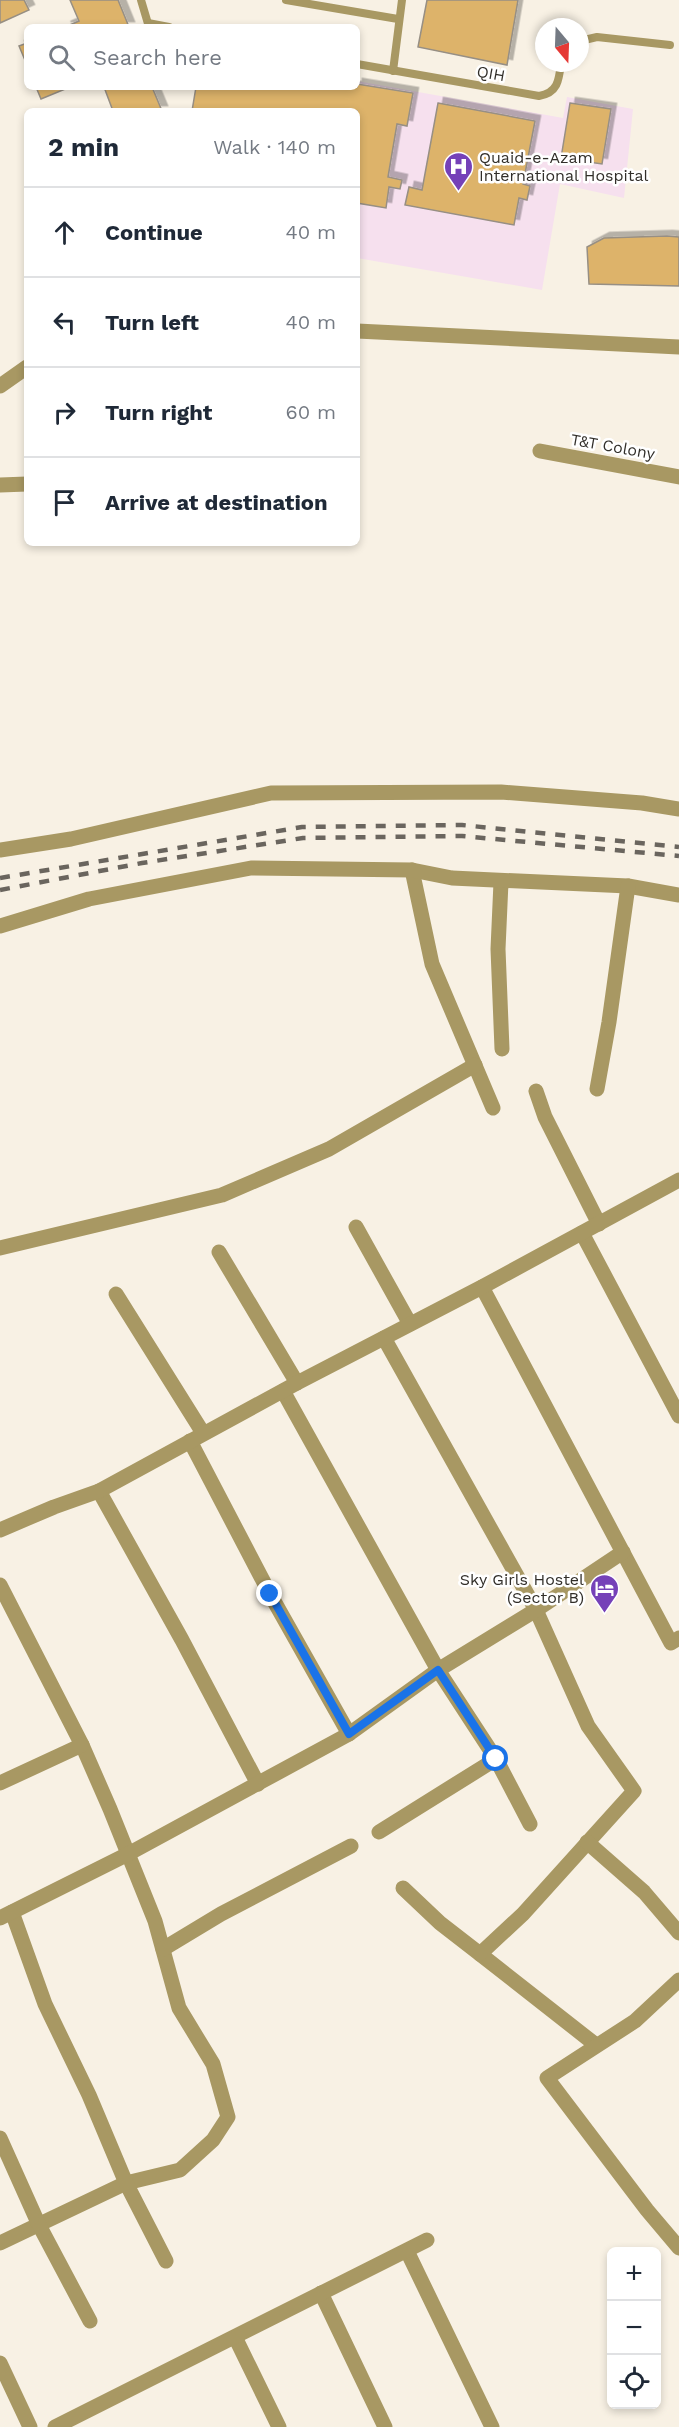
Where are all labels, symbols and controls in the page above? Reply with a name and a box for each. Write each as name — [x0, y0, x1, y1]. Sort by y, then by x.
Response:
north arrow — [535, 18, 589, 72]
search box — [24, 24, 360, 90]
icon: search — [45, 41, 78, 74]
text: Search here — [93, 45, 222, 70]
street label: QIH — [475, 62, 507, 85]
text: 2 min — [48, 132, 119, 162]
text: Walk · 140 m — [213, 135, 336, 159]
place label: Quaid-e-Azam International Hospital — [479, 148, 649, 185]
hospital icon: Quaid-e-Azam International Hospital — [442, 150, 474, 192]
icon: ahead — [48, 216, 81, 249]
text: Continue — [105, 220, 203, 245]
text: 40 m — [285, 220, 336, 244]
icon: left — [48, 306, 81, 339]
text: Turn left — [105, 310, 199, 335]
text: 40 m — [285, 310, 336, 334]
icon: right — [48, 396, 81, 429]
text: Turn right — [105, 400, 212, 425]
text: 60 m — [286, 400, 336, 424]
street label: T&T Colony — [569, 430, 657, 463]
icon: arrive — [48, 486, 81, 519]
text: Arrive at destination — [105, 490, 328, 515]
place label: Sky Girls Hostel (Sector B) — [460, 1570, 584, 1607]
hotel icon: Sky Girls Hostel (Sector B) — [589, 1572, 621, 1614]
route end — [256, 1580, 282, 1606]
route start — [482, 1745, 508, 1771]
map controls — [607, 2247, 661, 2409]
button: + — [607, 2247, 661, 2301]
button: − — [607, 2301, 661, 2355]
button: locate — [607, 2355, 661, 2409]

